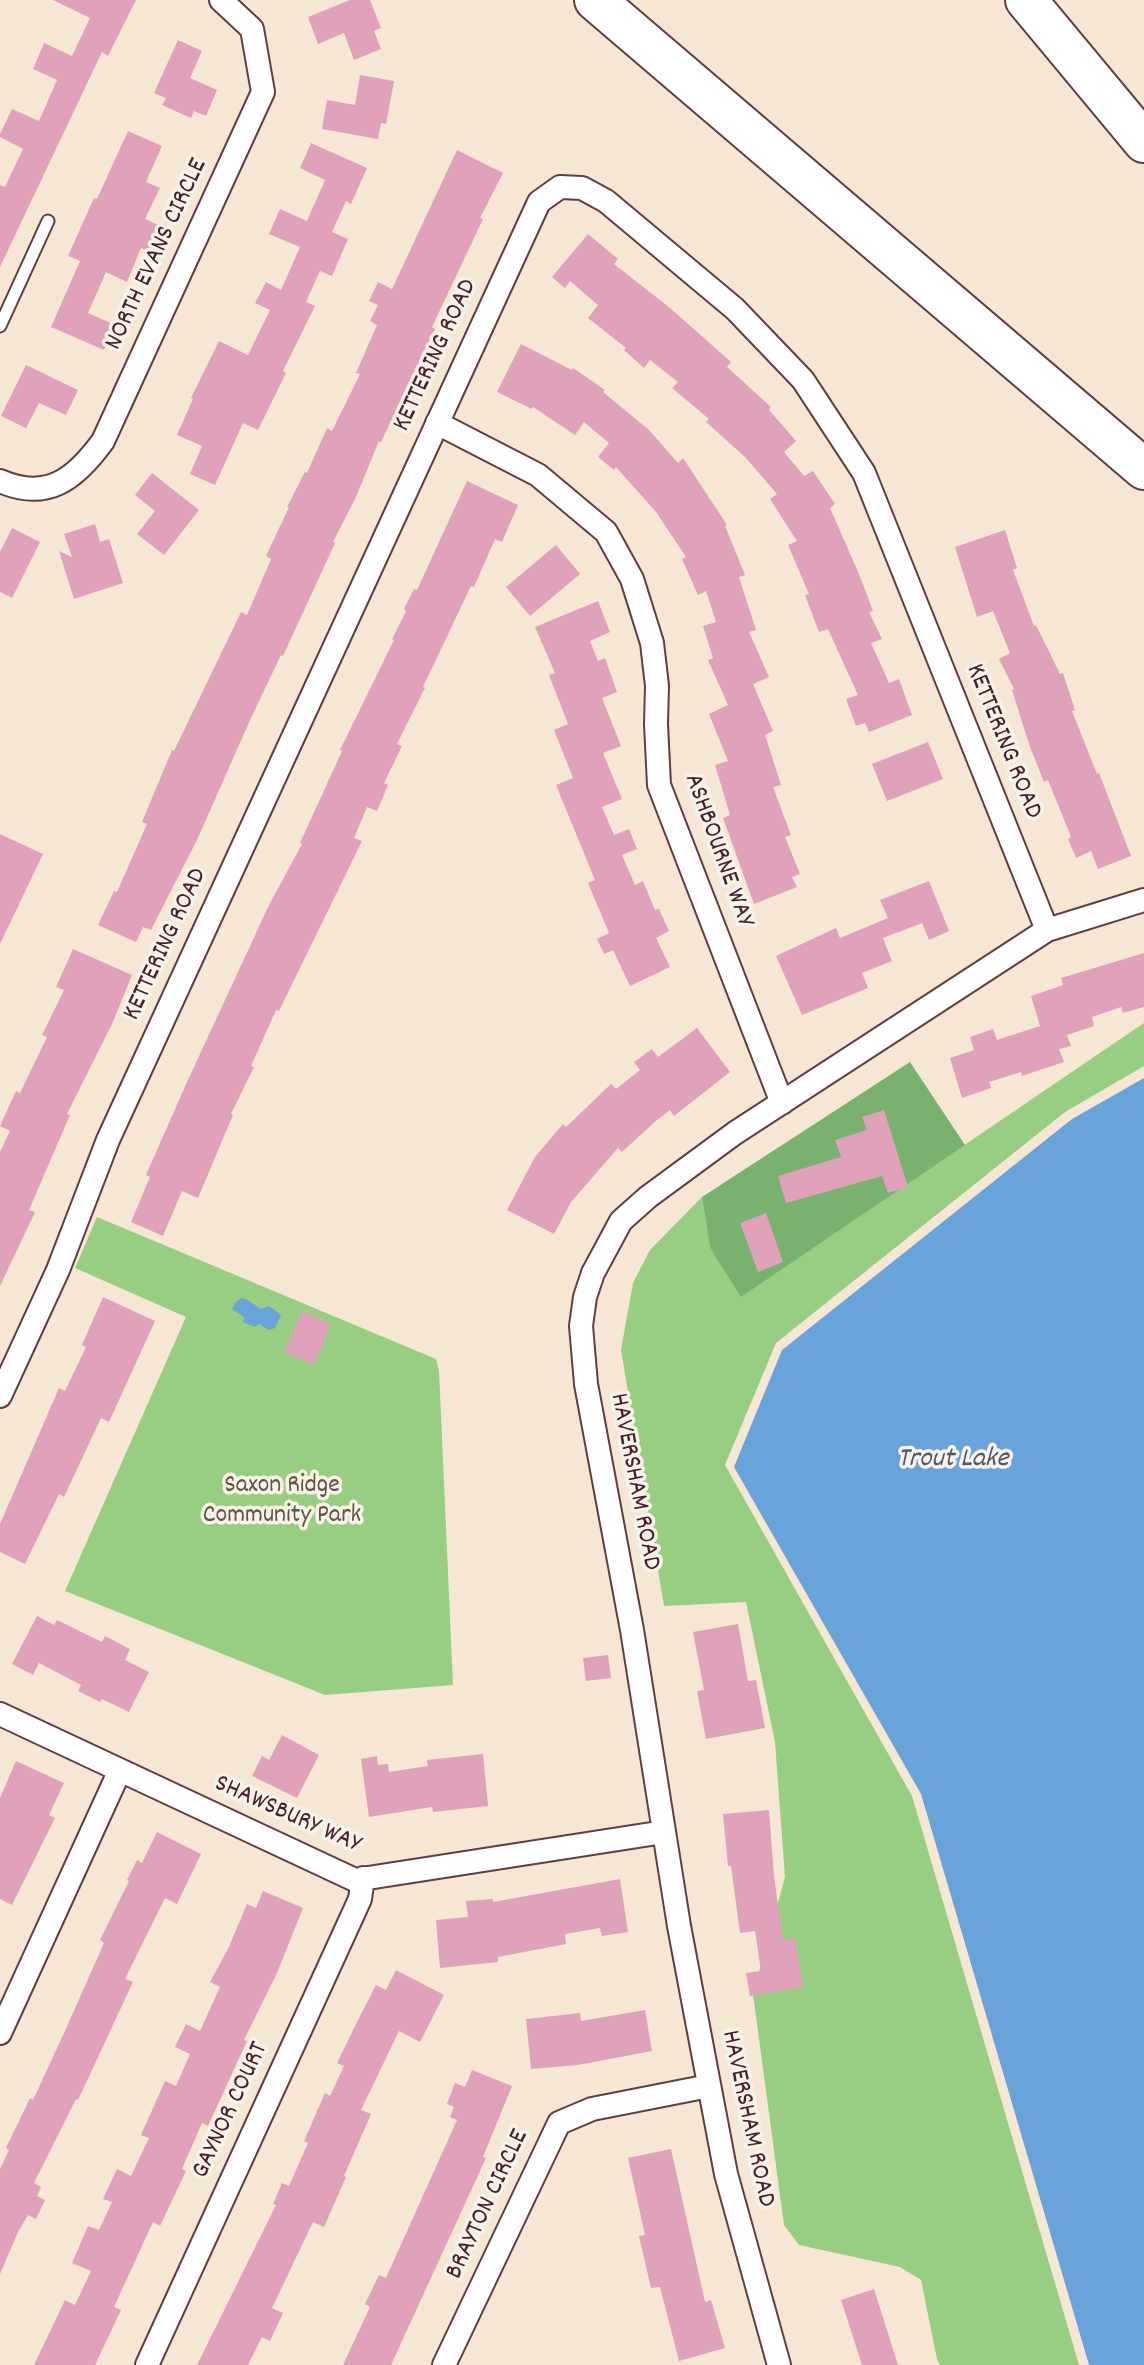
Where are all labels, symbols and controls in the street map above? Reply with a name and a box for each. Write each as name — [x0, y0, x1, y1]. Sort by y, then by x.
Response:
street label: NORTH EVANS CIRCLE — [100, 154, 216, 356]
street label: KETTERING ROAD — [388, 275, 486, 437]
street label: KETTERING ROAD — [957, 660, 1047, 824]
street label: ASHBOURNE WAY — [675, 770, 759, 932]
street label: KETTERING ROAD — [118, 864, 216, 1026]
street label: HAVERSHAM ROAD — [601, 1391, 665, 1573]
water label: Trout Lake — [897, 1444, 1009, 1478]
park label: Saxon Ridge Community Park — [203, 1471, 361, 1532]
street label: SHAWSBURY WAY — [209, 1770, 365, 1862]
street label: HAVERSHAM ROAD — [712, 2028, 780, 2210]
street label: GAYNOR COURT — [187, 2038, 277, 2184]
street label: BRAYTON CIRCLE — [441, 2125, 537, 2285]

